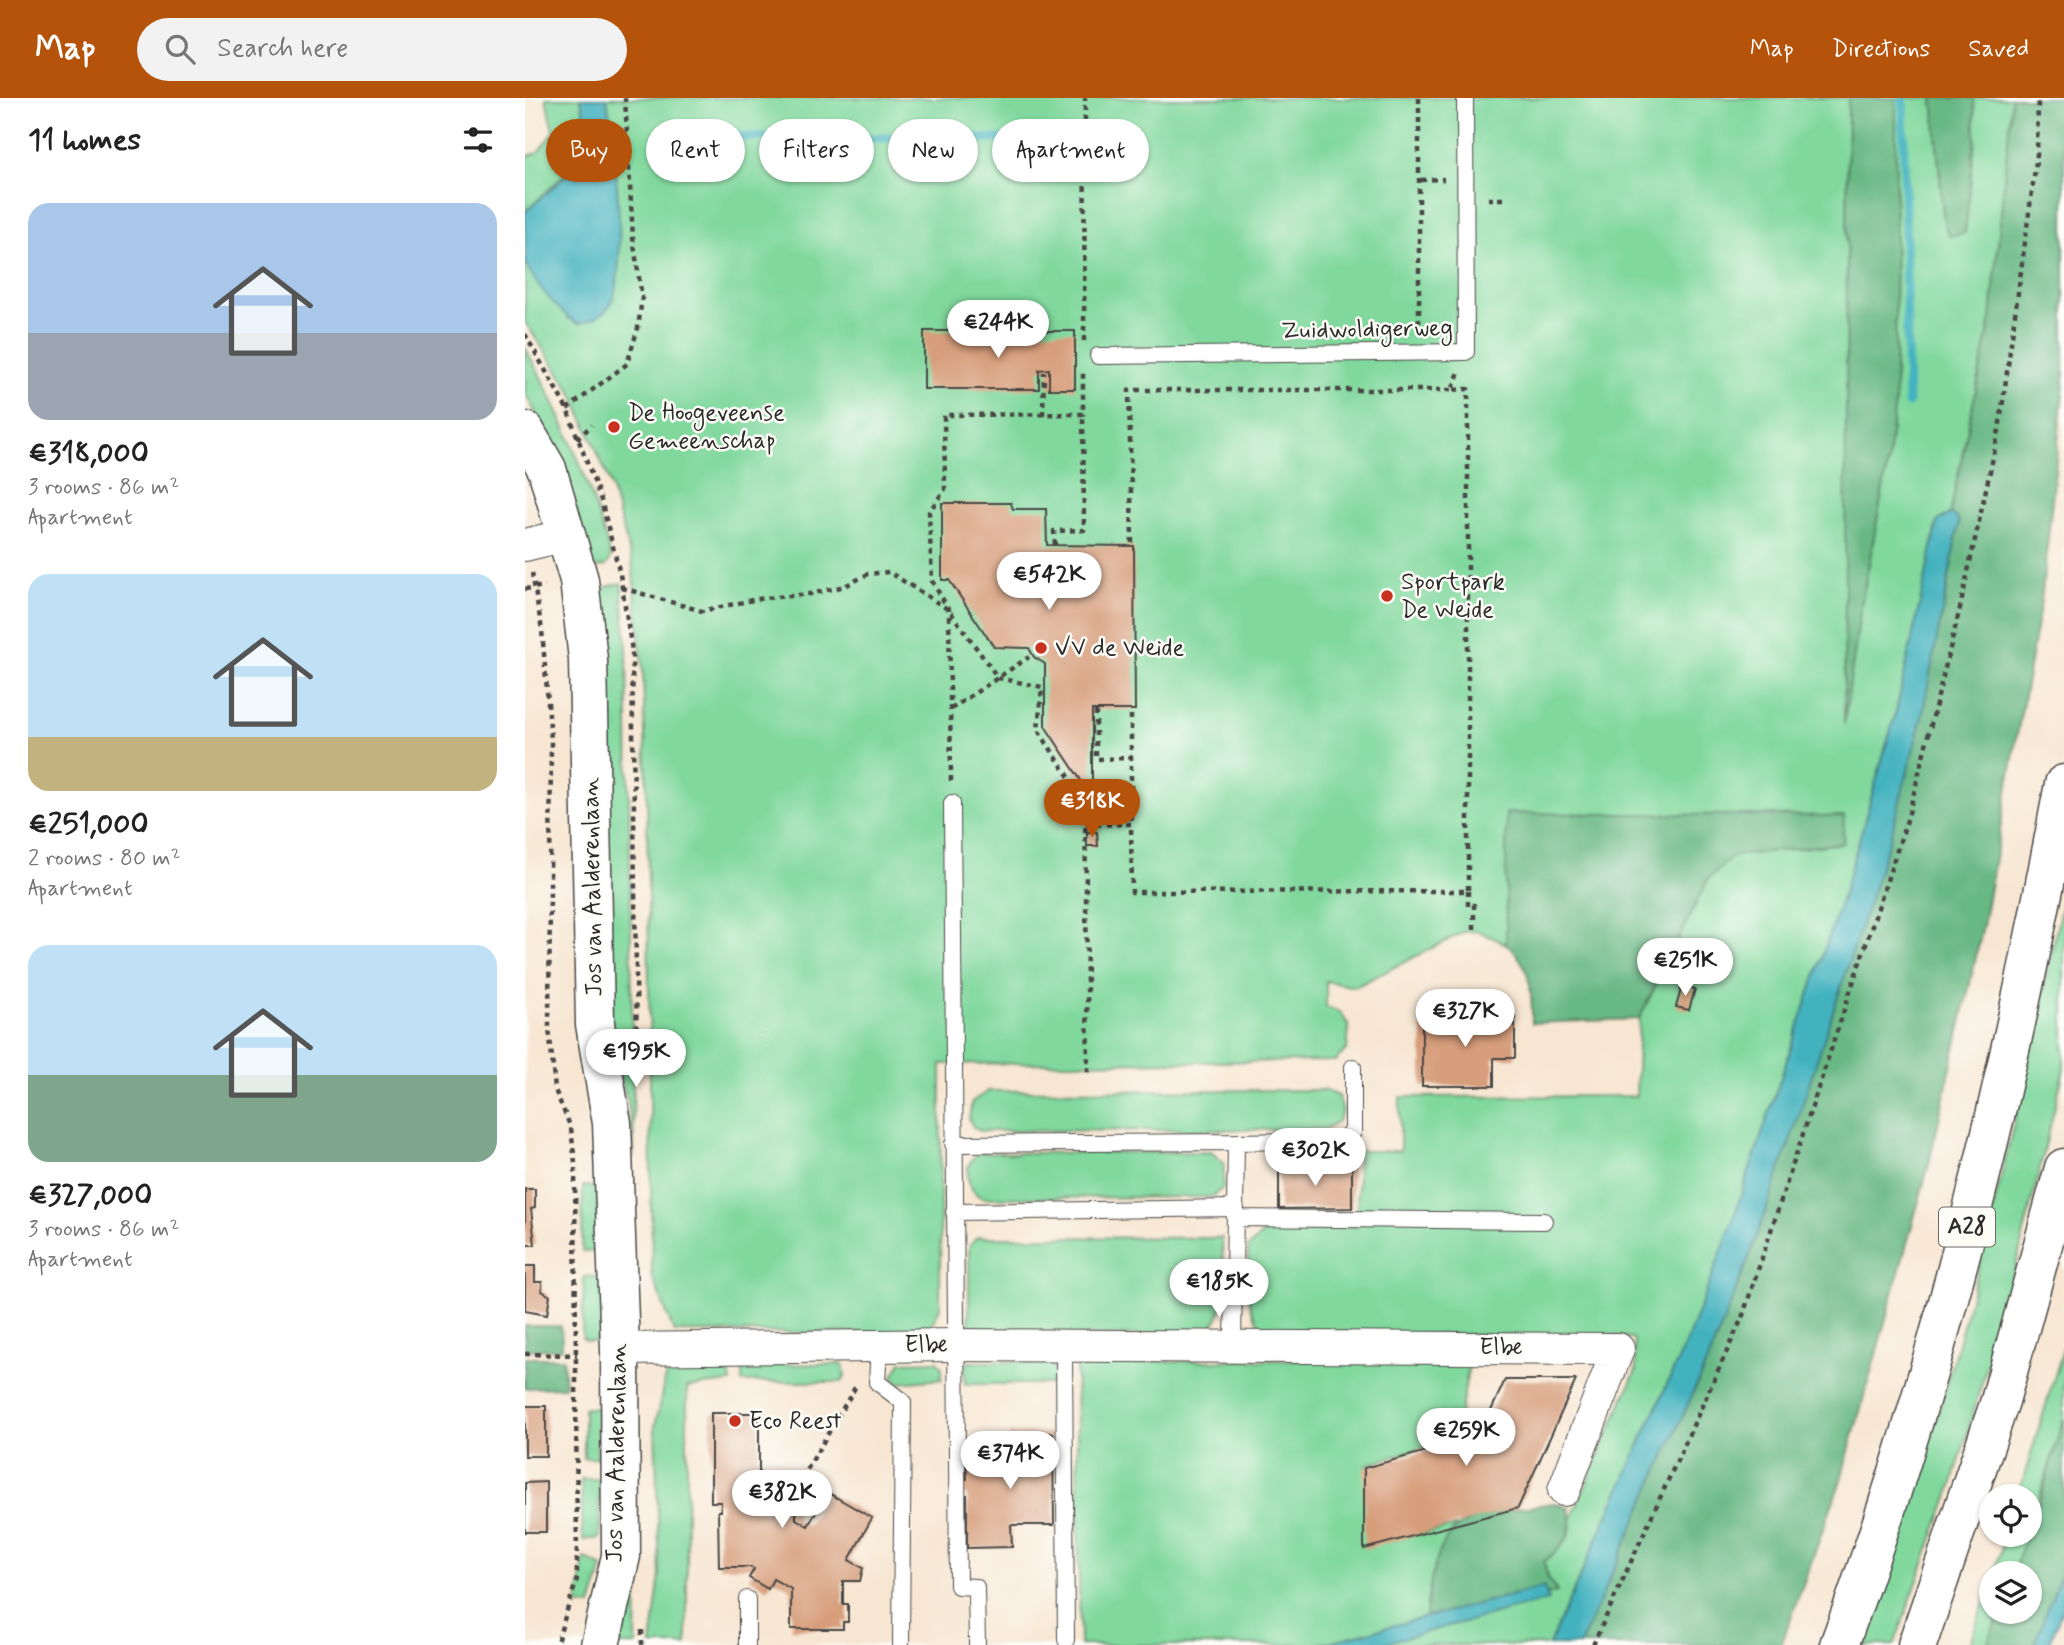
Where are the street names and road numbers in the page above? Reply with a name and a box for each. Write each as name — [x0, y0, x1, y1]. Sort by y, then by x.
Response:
street label: Zuidwoldigerweg — [1281, 313, 1453, 349]
street label: Jos van Aalderenlaan — [576, 777, 610, 997]
road number: A28 — [1939, 1208, 1995, 1246]
street label: Elbe — [904, 1330, 948, 1361]
street label: Elbe — [1479, 1332, 1523, 1364]
street label: Jos van Aalderenlaan — [600, 1343, 634, 1563]

